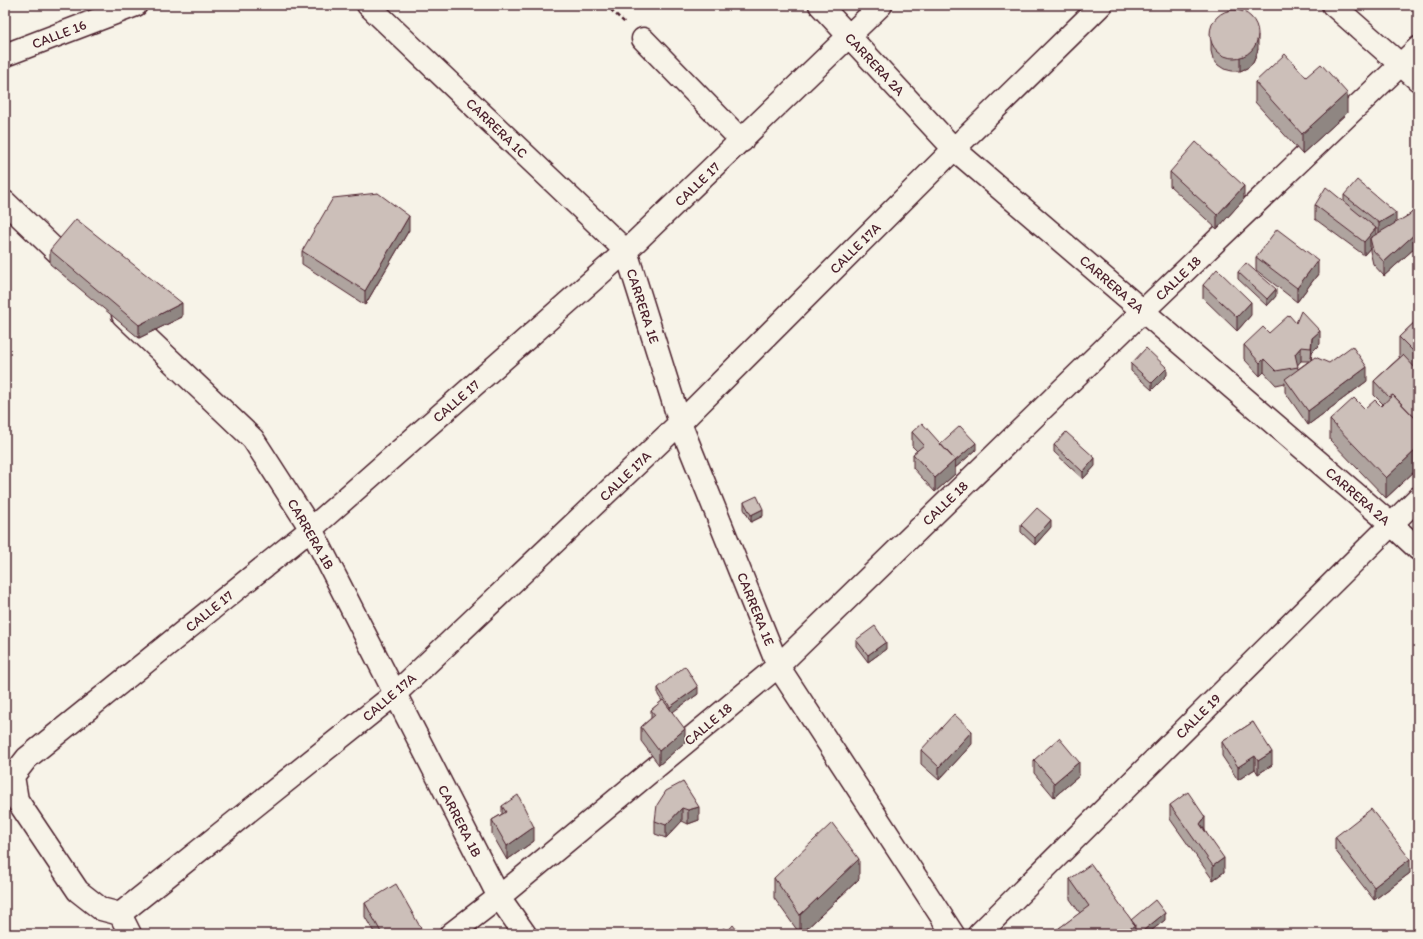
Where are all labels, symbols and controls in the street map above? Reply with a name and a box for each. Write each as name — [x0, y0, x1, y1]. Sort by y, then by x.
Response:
street label: CALLE 16 — [30, 16, 89, 53]
street label: CARRERA 2A — [841, 29, 908, 99]
street label: CARRERA 1C — [462, 95, 531, 162]
street label: CALLE 17 — [671, 159, 724, 210]
street label: CALLE 17A — [826, 219, 885, 278]
street label: CARRERA 2A — [1076, 252, 1147, 317]
street label: CALLE 18 — [1152, 252, 1205, 304]
street label: CARRERA 1E — [622, 266, 663, 346]
street label: CALLE 17 — [429, 376, 483, 426]
street label: CALLE 17A — [596, 447, 655, 505]
street label: CARRERA 2A — [1322, 464, 1393, 529]
street label: CALLE 18 — [919, 477, 972, 529]
street label: CARRERA 1B — [283, 496, 338, 573]
street label: CARRERA 1E — [733, 570, 778, 649]
street label: CALLE 17 — [182, 587, 237, 636]
street label: CALLE 17A — [359, 669, 420, 725]
street label: CALLE 19 — [1172, 690, 1224, 742]
street label: CALLE 18 — [681, 699, 736, 749]
street label: CARRERA 1B — [434, 782, 485, 860]

